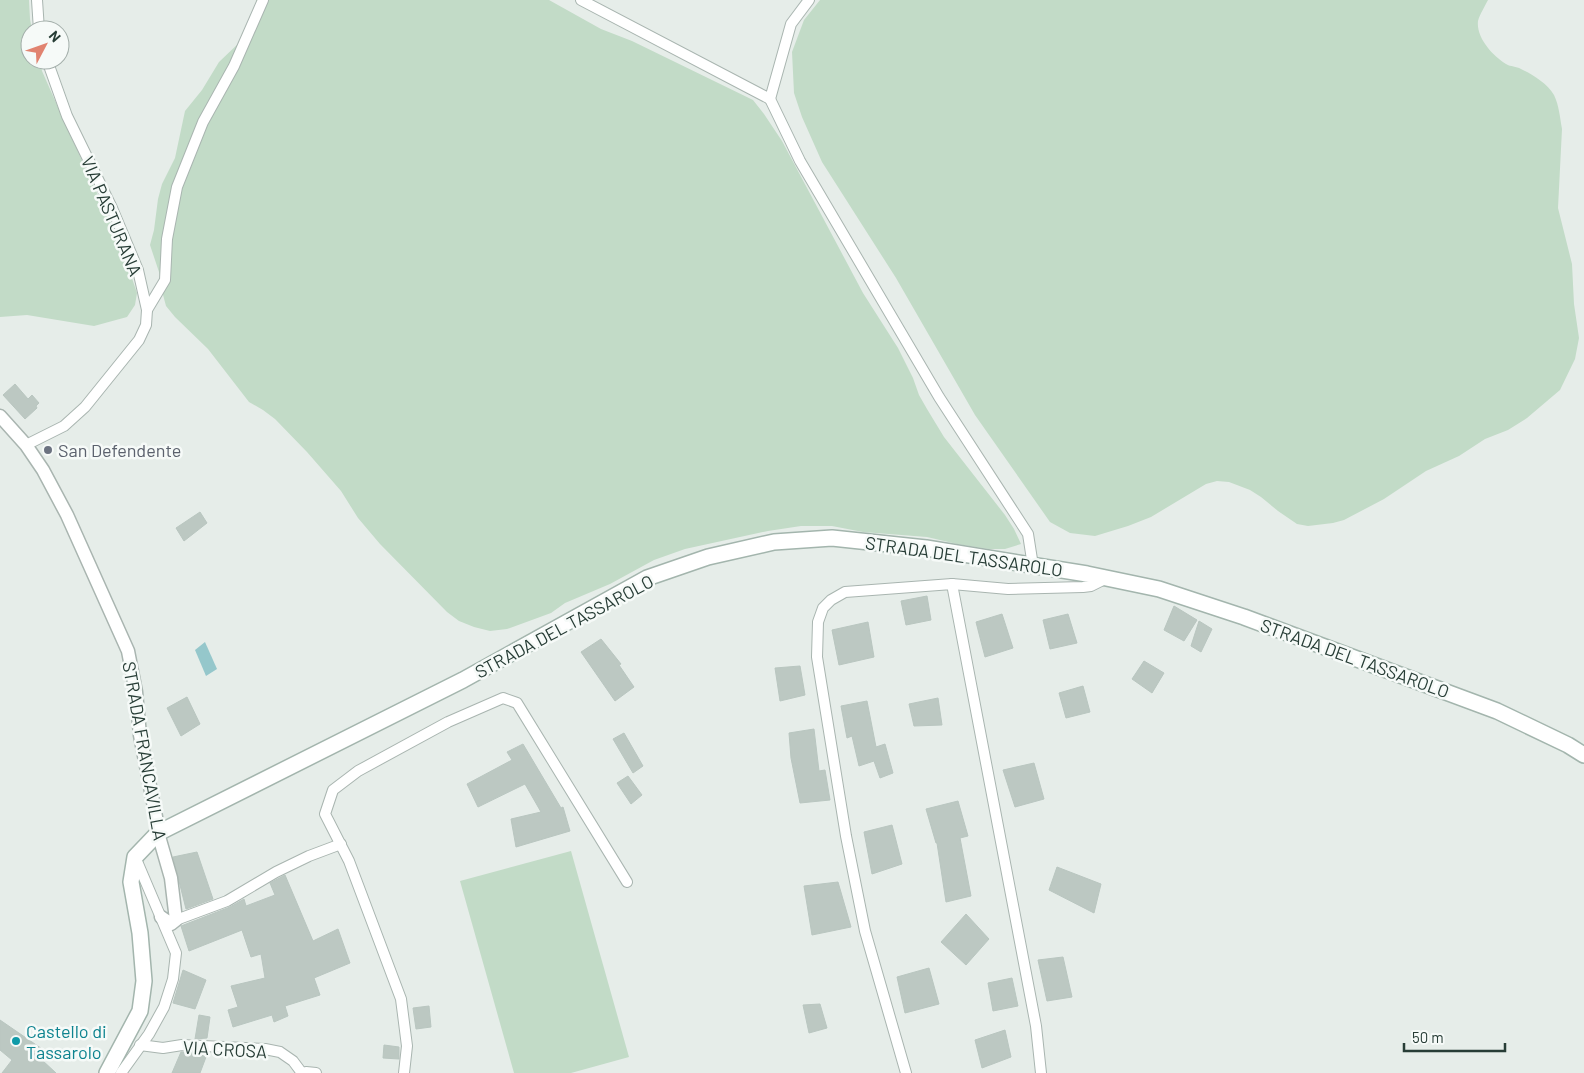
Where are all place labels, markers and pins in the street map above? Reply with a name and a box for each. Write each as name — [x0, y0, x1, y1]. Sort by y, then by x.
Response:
place label: San Defendente — [58, 439, 181, 461]
marker: San Defendente — [42, 444, 54, 456]
place label: Castello di Tassarolo — [26, 1020, 107, 1063]
marker: Castello di Tassarolo — [10, 1035, 22, 1047]

